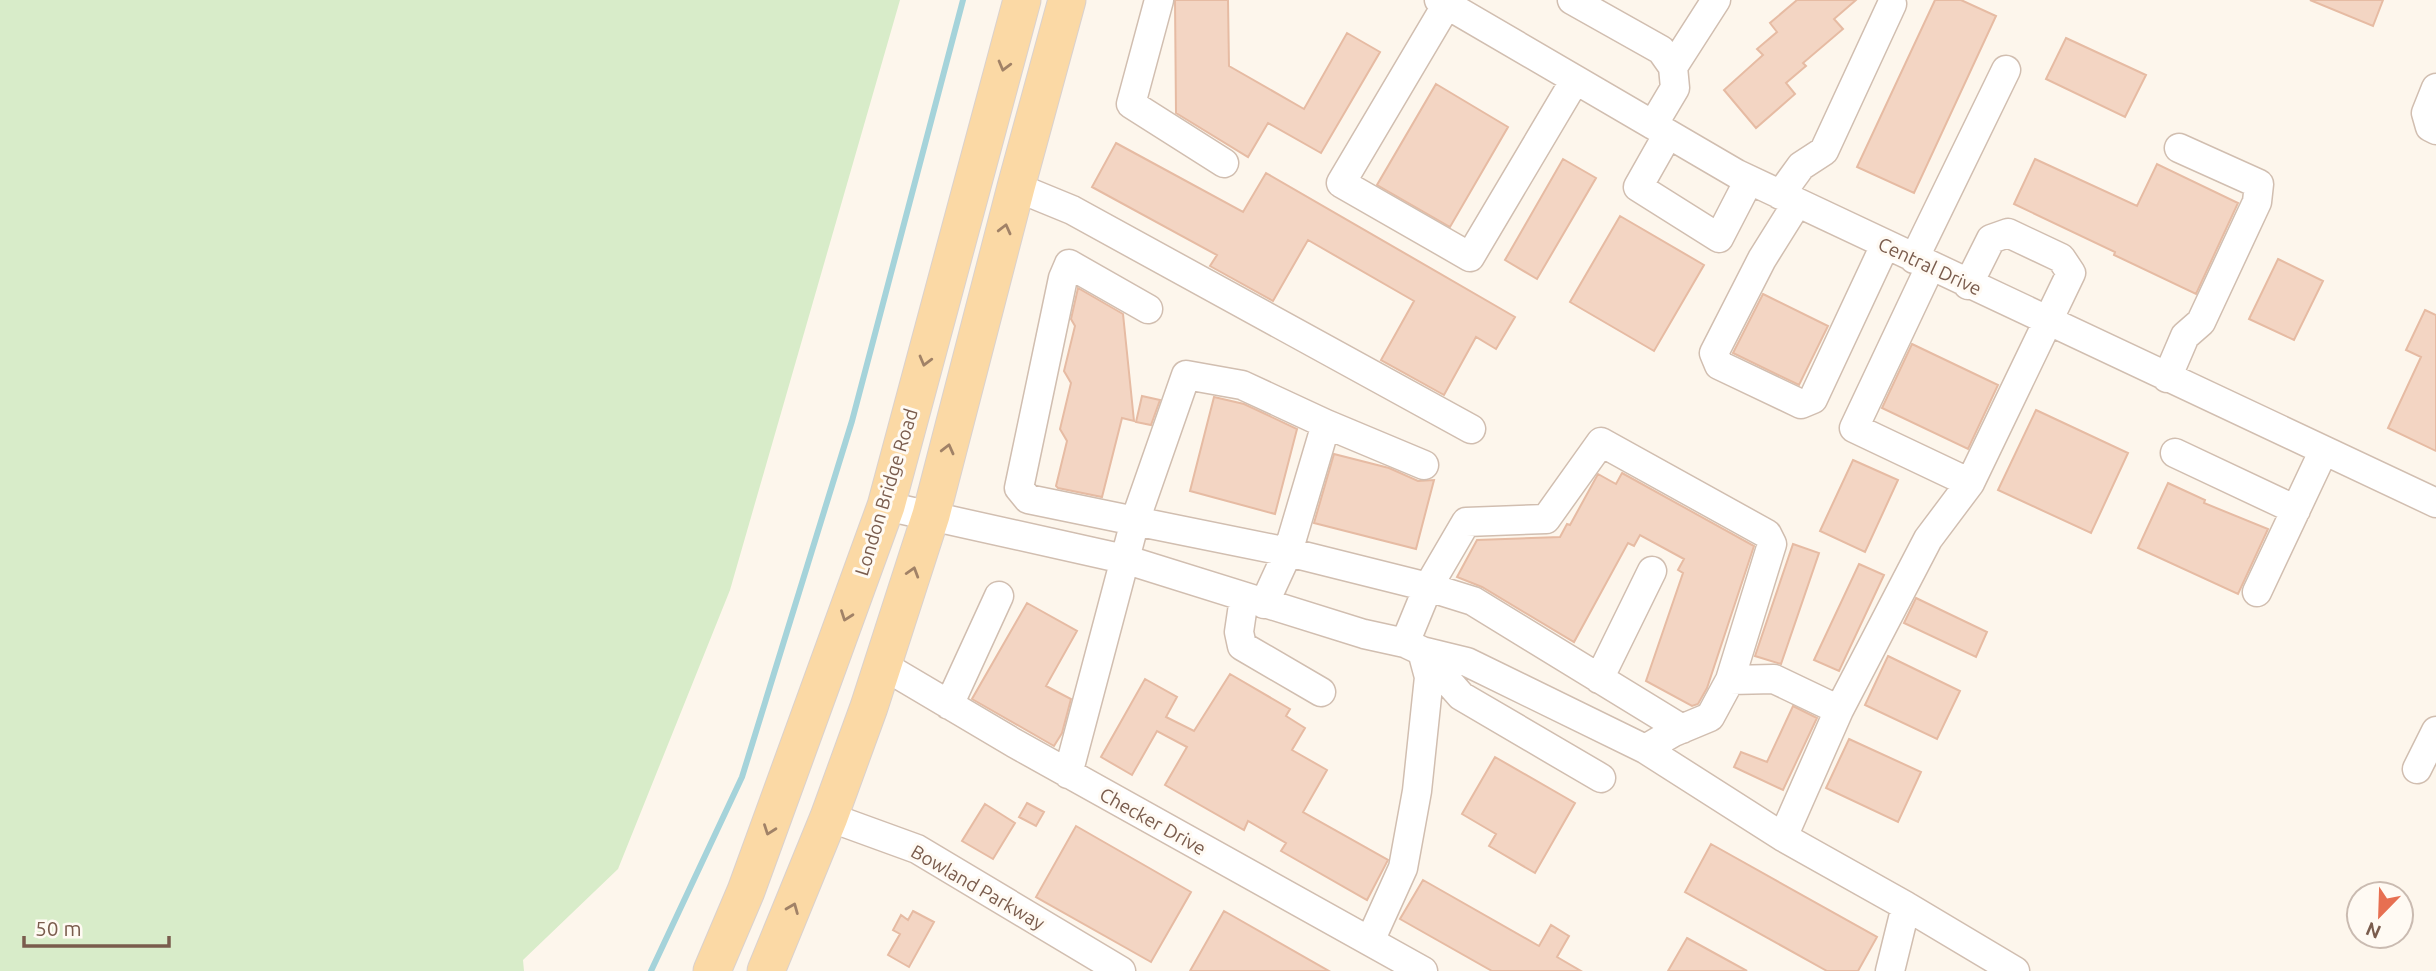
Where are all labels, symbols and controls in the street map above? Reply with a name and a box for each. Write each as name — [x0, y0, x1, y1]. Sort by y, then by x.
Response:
one-way arrow — [998, 60, 1012, 72]
one-way arrow — [997, 223, 1011, 235]
street label: Central Drive — [1875, 232, 1985, 300]
one-way arrow — [919, 355, 933, 367]
street label: London Bridge Road — [850, 406, 922, 578]
one-way arrow — [940, 443, 954, 455]
one-way arrow — [905, 567, 920, 579]
one-way arrow — [840, 610, 854, 622]
street label: Checker Drive — [1096, 783, 1210, 859]
one-way arrow — [763, 824, 777, 836]
street label: Bowland Parkway — [907, 840, 1049, 934]
north arrow — [2345, 880, 2415, 950]
one-way arrow — [784, 903, 798, 915]
scale bar — [24, 904, 170, 948]
text: 50 m — [35, 916, 82, 940]
text: N — [2363, 918, 2384, 944]

